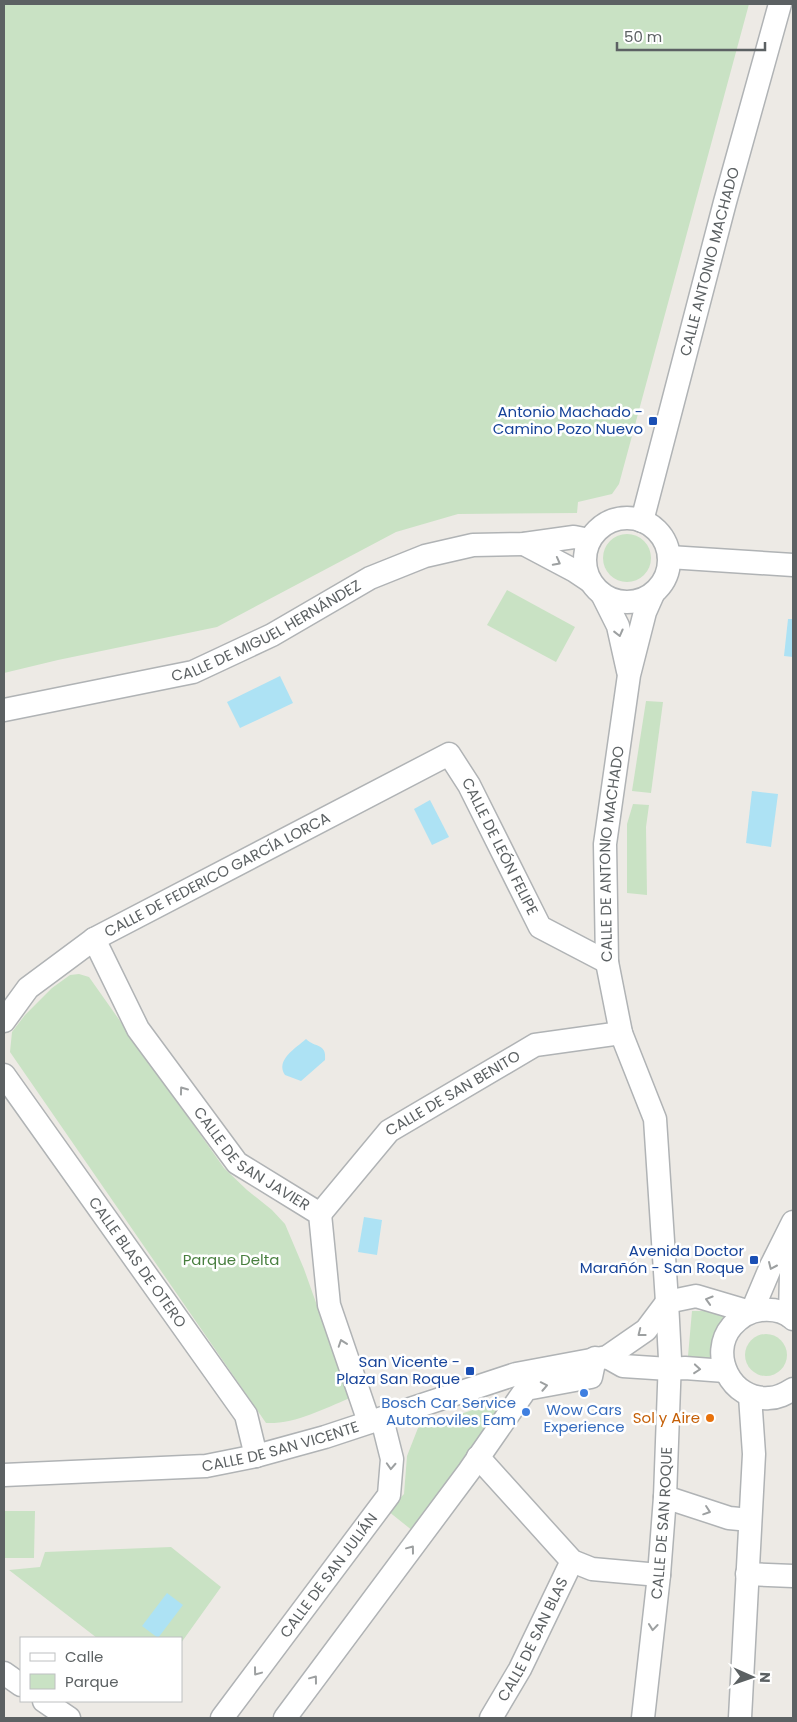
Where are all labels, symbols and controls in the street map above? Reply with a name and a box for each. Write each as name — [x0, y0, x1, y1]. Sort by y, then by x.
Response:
scale bar — [617, 20, 764, 52]
text: 50 m — [624, 26, 662, 47]
street label: CALLE ANTONIO MACHADO — [674, 164, 744, 358]
place label: Antonio Machado - Camino Pozo Nuevo — [493, 401, 643, 439]
marker: Antonio Machado - Camino Pozo Nuevo — [647, 415, 659, 427]
one-way arrow — [552, 556, 561, 566]
street label: CALLE DE MIGUEL HERNÁNDEZ — [169, 575, 364, 686]
one-way arrow — [614, 628, 624, 636]
street label: CALLE DE ANTONIO MACHADO — [594, 744, 629, 962]
street label: CALLE DE LEÓN FELIPE — [457, 773, 543, 919]
street label: CALLE DE FEDERICO GARCÍA LORCA — [100, 807, 334, 942]
street label: CALLE DE SAN BENITO — [381, 1045, 524, 1141]
one-way arrow — [180, 1086, 189, 1096]
street label: CALLE DE SAN JAVIER — [189, 1102, 314, 1215]
street label: CALLE BLAS DE OTERO — [84, 1192, 192, 1332]
place label: Avenida Doctor Marañón - San Roque — [580, 1240, 744, 1278]
park label: Parque Delta — [183, 1249, 279, 1270]
marker: Avenida Doctor Marañón - San Roque — [748, 1254, 760, 1266]
one-way arrow — [767, 1261, 778, 1270]
one-way arrow — [705, 1295, 713, 1305]
one-way arrow — [638, 1328, 647, 1336]
one-way arrow — [337, 1339, 347, 1348]
place label: San Vicente - Plaza San Roque — [336, 1351, 460, 1389]
one-way arrow — [693, 1363, 701, 1374]
marker: San Vicente - Plaza San Roque — [464, 1365, 476, 1377]
one-way arrow — [540, 1381, 549, 1392]
marker: Wow Cars Experience — [578, 1387, 590, 1399]
place label: Bosch Car Service Automoviles Eam — [381, 1392, 516, 1430]
place label: Wow Cars Experience — [544, 1399, 624, 1437]
marker: Bosch Car Service Automoviles Eam — [520, 1406, 532, 1418]
place label: Sol y Aire — [633, 1407, 700, 1428]
marker: Sol y Aire — [704, 1412, 716, 1424]
street label: CALLE DE SAN VICENTE — [200, 1416, 361, 1477]
street label: CALLE DE SAN ROQUE — [645, 1446, 677, 1600]
one-way arrow — [386, 1463, 397, 1471]
one-way arrow — [702, 1505, 710, 1515]
street label: CALLE DE SAN JULIÁN — [275, 1508, 382, 1642]
one-way arrow — [405, 1545, 414, 1555]
street label: CALLE DE SAN BLAS — [492, 1574, 573, 1705]
one-way arrow — [648, 1623, 659, 1631]
legend — [20, 1637, 182, 1702]
text: Calle — [65, 1646, 103, 1667]
north arrow — [727, 1652, 777, 1702]
one-way arrow — [254, 1666, 262, 1675]
text: Parque — [65, 1671, 118, 1692]
text: N — [755, 1672, 775, 1683]
one-way arrow — [308, 1675, 317, 1685]

